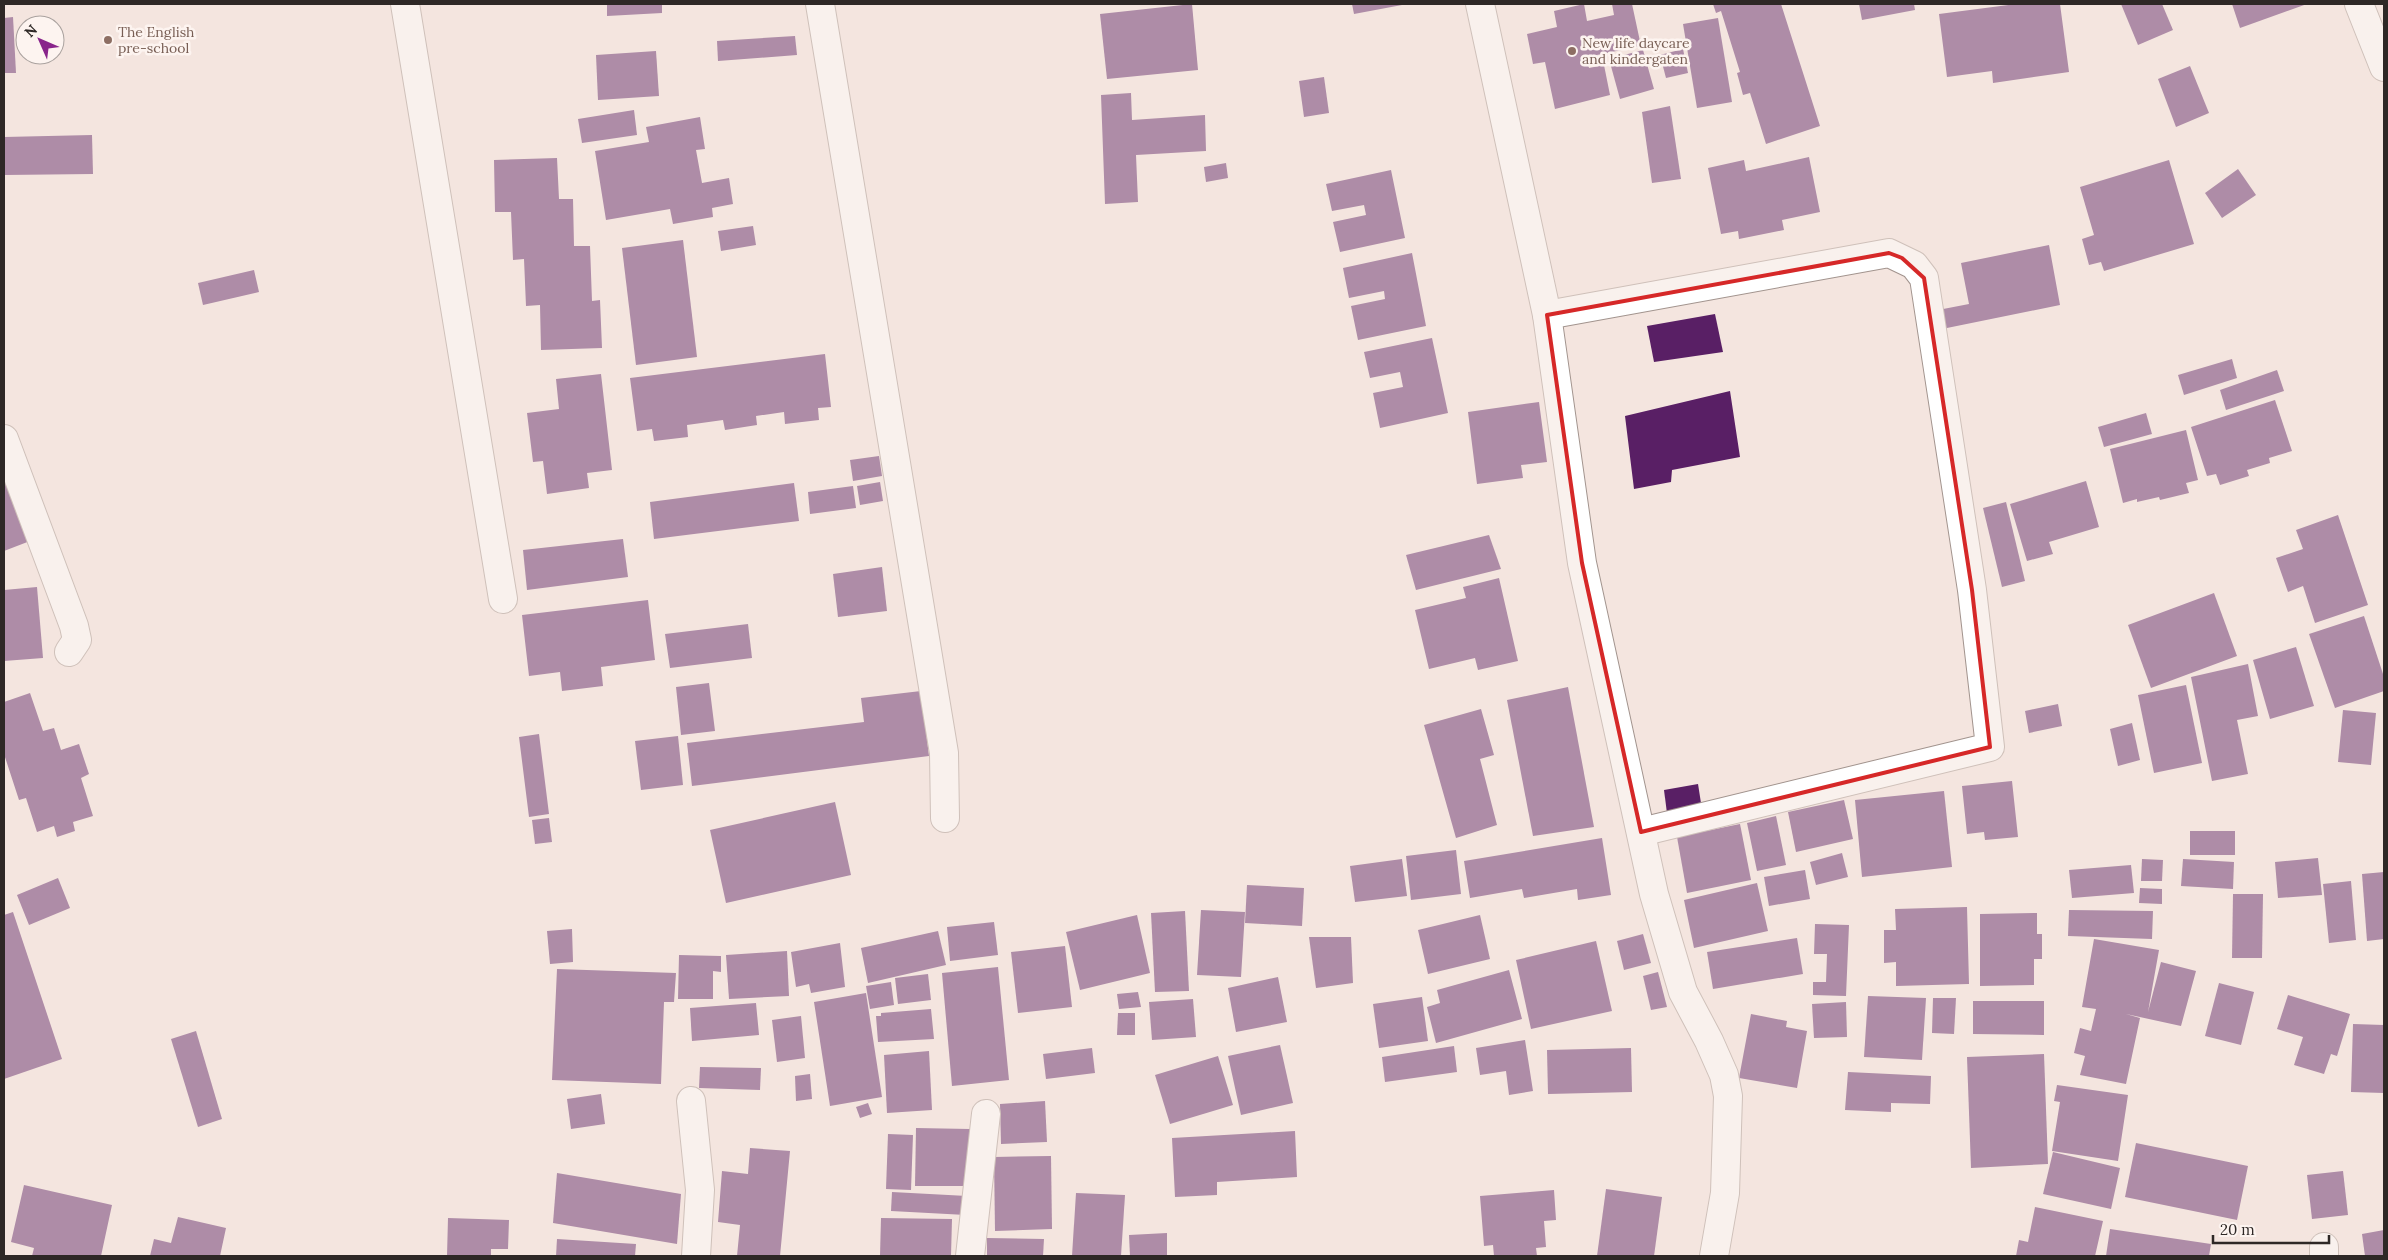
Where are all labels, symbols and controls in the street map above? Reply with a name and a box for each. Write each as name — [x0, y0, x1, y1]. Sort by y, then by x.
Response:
north arrow — [15, 15, 65, 65]
text: N — [21, 20, 41, 41]
place label: The English pre-school — [118, 23, 195, 57]
marker: The English pre-school — [102, 34, 114, 46]
place label: New life daycare and kindergaten — [1582, 34, 1690, 68]
marker: New life daycare and kindergaten — [1566, 45, 1578, 57]
scale bar — [2213, 1212, 2329, 1244]
text: 20 m — [2220, 1220, 2255, 1239]

